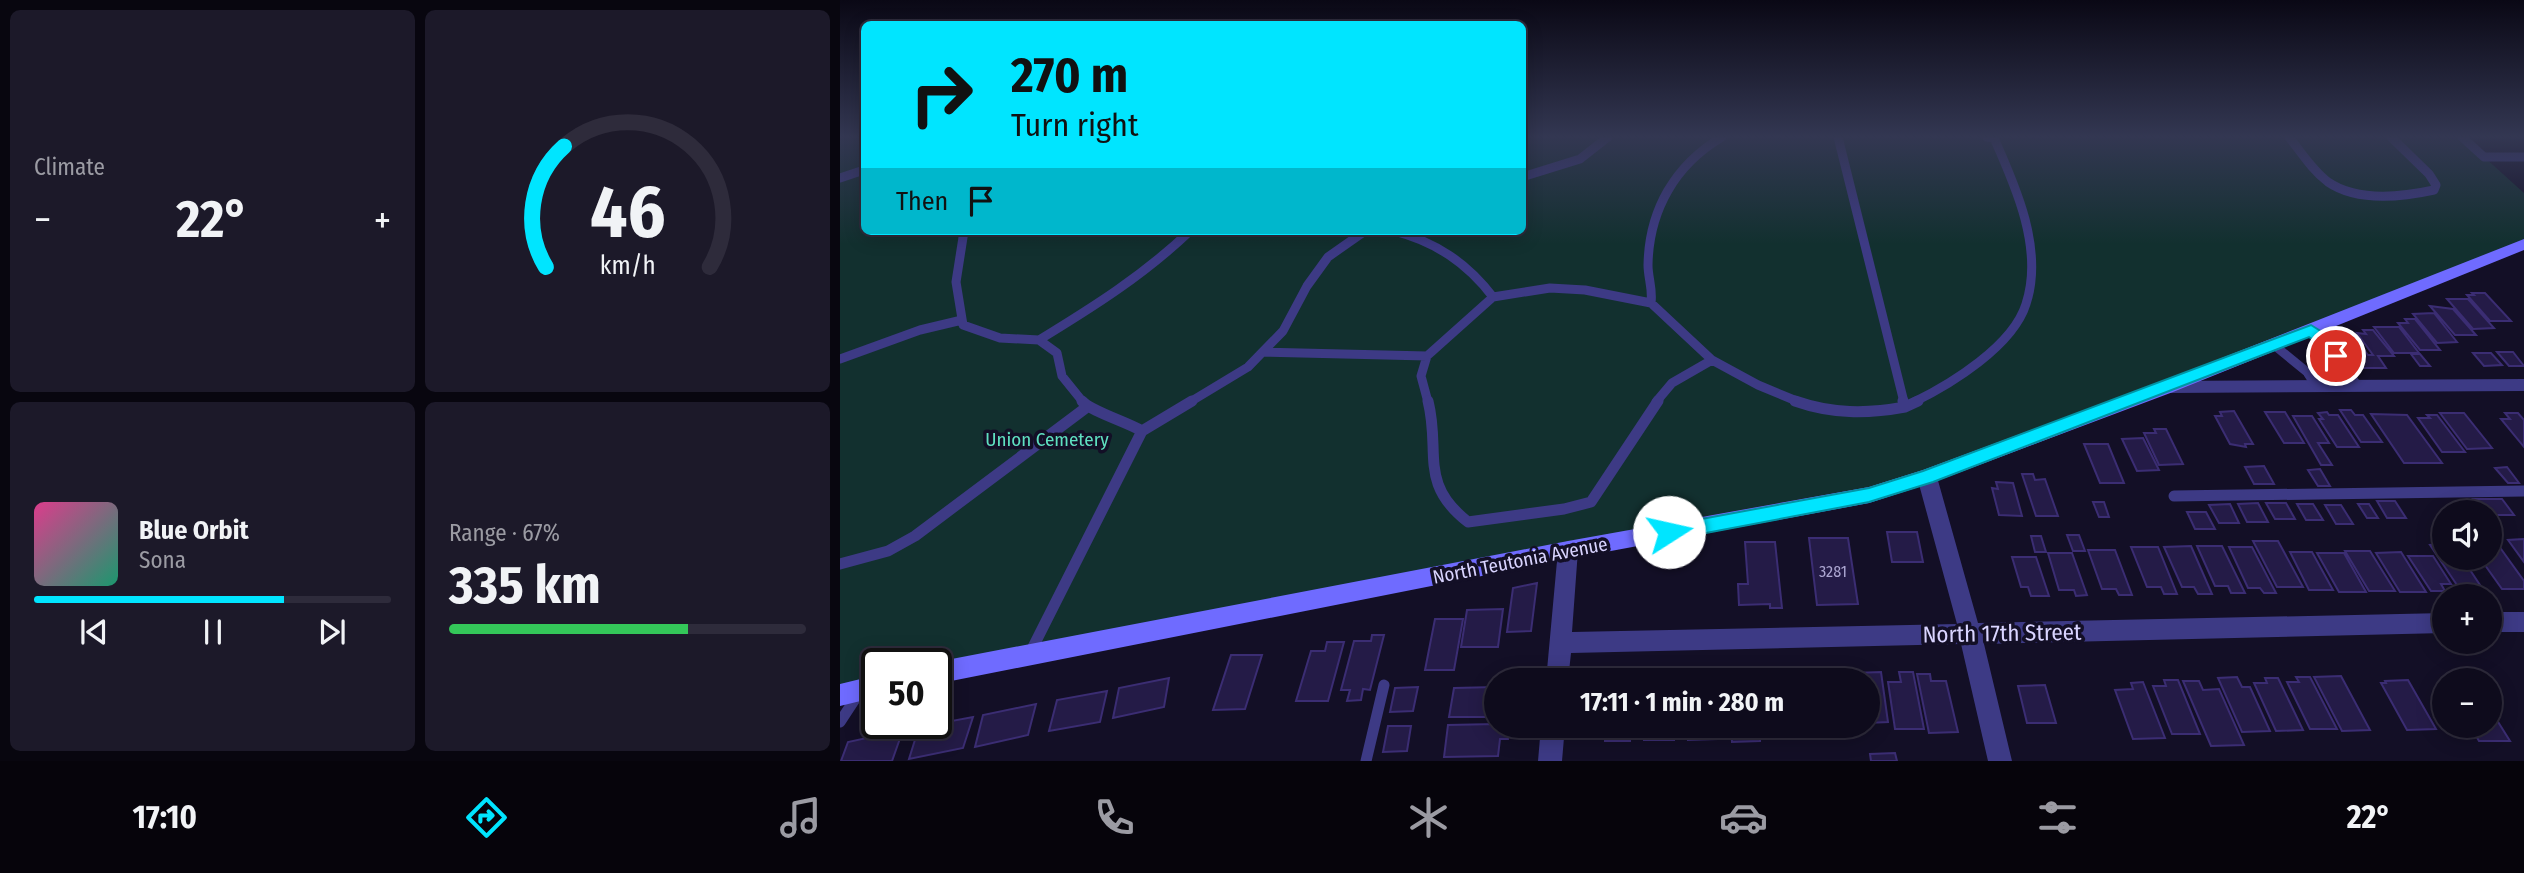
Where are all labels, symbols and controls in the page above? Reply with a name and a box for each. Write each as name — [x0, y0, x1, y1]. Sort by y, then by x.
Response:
text: 270 m — [1011, 46, 1128, 105]
icon: right — [896, 49, 987, 140]
text: Turn right — [1011, 106, 1138, 144]
text: Climate — [34, 153, 105, 181]
text: 46 — [590, 169, 665, 256]
icon: arrive — [962, 182, 1000, 220]
text: Then — [896, 186, 948, 217]
text: 22° — [176, 188, 249, 251]
text: − — [34, 197, 51, 243]
text: + — [374, 197, 391, 243]
text: km/h — [600, 251, 655, 281]
pin — [2306, 326, 2366, 386]
icon: arrive — [2317, 337, 2355, 375]
park label: Union Cemetery — [985, 428, 1109, 451]
position arrow — [1632, 495, 1706, 569]
map controls — [2432, 500, 2502, 738]
button: sound — [2432, 500, 2502, 570]
text: Blue Orbit — [139, 515, 249, 546]
text: Range · 67% — [449, 519, 560, 547]
street label: North Teutonia Avenue — [1431, 532, 1609, 589]
text: Sona — [139, 546, 186, 574]
text: 335 km — [449, 554, 601, 617]
house number: 3281 — [1819, 562, 1847, 581]
button: + — [2432, 584, 2502, 654]
icon: previous — [75, 613, 113, 651]
icon: pause — [194, 613, 232, 651]
icon: next — [313, 613, 351, 651]
street label: North 17th Street — [1922, 618, 2082, 648]
speed limit sign: 50 — [861, 648, 952, 739]
button: − — [2432, 668, 2502, 738]
text: 17:11 · 1 min · 280 m — [1580, 687, 1784, 718]
icon: directions — [462, 793, 511, 842]
icon: music — [776, 793, 825, 842]
icon: phone — [1090, 793, 1139, 842]
icon: climate — [1404, 793, 1453, 842]
icon: car — [1719, 793, 1768, 842]
icon: filters — [2033, 793, 2082, 842]
text: 17:10 — [133, 798, 197, 836]
text: 22° — [2347, 798, 2391, 836]

